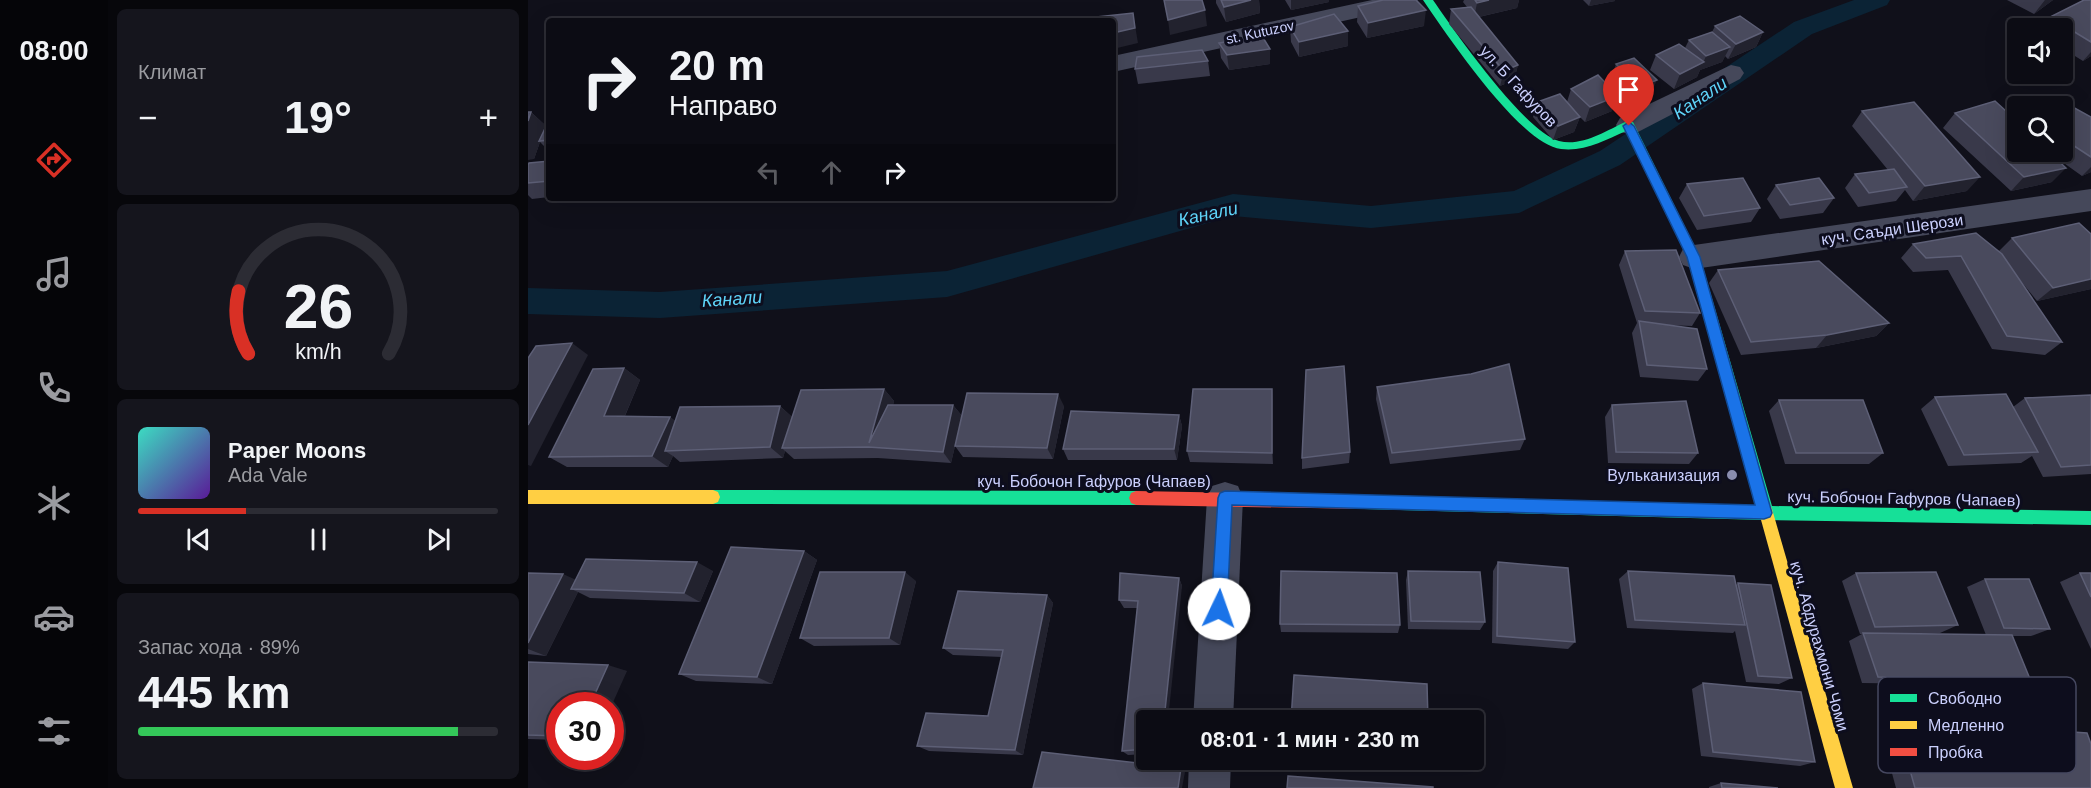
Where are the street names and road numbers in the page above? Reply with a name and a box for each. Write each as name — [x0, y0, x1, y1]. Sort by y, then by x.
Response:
street label: st. Kutuzov — [1224, 17, 1296, 47]
street label: ул. Б Гафуров — [1477, 42, 1561, 130]
street label: куч. Саъди Шерози — [1820, 211, 1964, 248]
street label: куч. Бобочон Гафуров (Чапаев) — [977, 473, 1211, 490]
street label: куч. Бобочон Гафуров (Чапаев) — [1787, 488, 2021, 509]
street label: куч. Абдурахмони Чоми — [1787, 559, 1852, 733]

